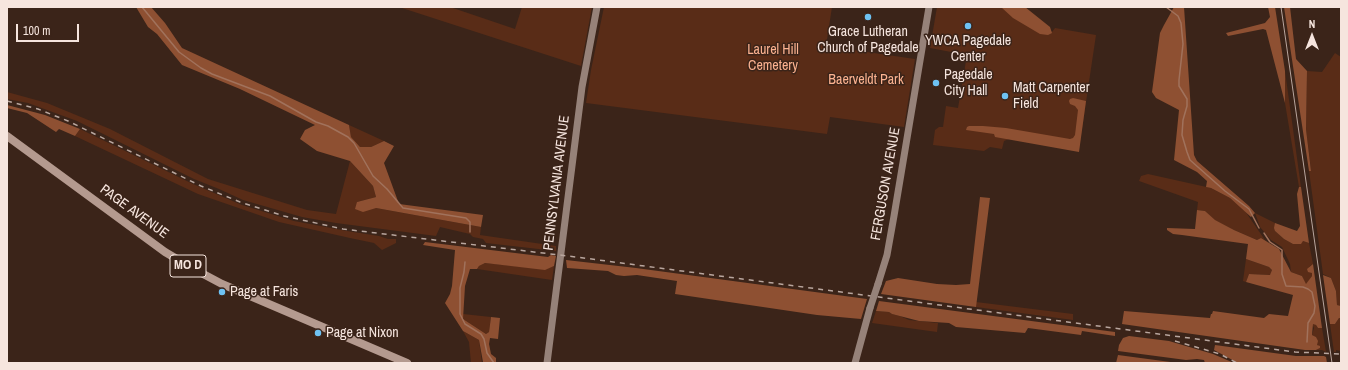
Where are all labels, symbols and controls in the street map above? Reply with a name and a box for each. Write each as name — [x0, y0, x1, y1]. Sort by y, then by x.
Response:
marker: Grace Lutheran Church of Pagedale — [863, 12, 873, 22]
scale bar — [18, 16, 81, 42]
north arrow — [1292, 16, 1332, 56]
text: N — [1309, 17, 1315, 31]
marker: YWCA Pagedale Center — [963, 21, 973, 31]
text: 100 m — [23, 23, 50, 39]
place label: Grace Lutheran Church of Pagedale — [817, 24, 919, 56]
place label: YWCA Pagedale Center — [925, 33, 1011, 66]
park label: Laurel Hill Cemetery — [747, 42, 799, 74]
place label: Pagedale City Hall — [944, 67, 993, 100]
park label: Baerveldt Park — [828, 72, 904, 88]
marker: Pagedale City Hall — [931, 78, 941, 88]
place label: Matt Carpenter Field — [1013, 80, 1090, 112]
marker: Matt Carpenter Field — [1000, 91, 1010, 101]
street label: PENNSYLVANIA AVENUE — [540, 115, 574, 251]
street label: FERGUSON AVENUE — [868, 126, 904, 242]
street label: PAGE AVENUE — [96, 182, 172, 242]
road number: MO D — [170, 255, 206, 277]
place label: Page at Faris — [230, 284, 298, 300]
marker: Page at Faris — [217, 287, 227, 297]
place label: Page at Nixon — [326, 325, 399, 341]
marker: Page at Nixon — [313, 328, 323, 338]

